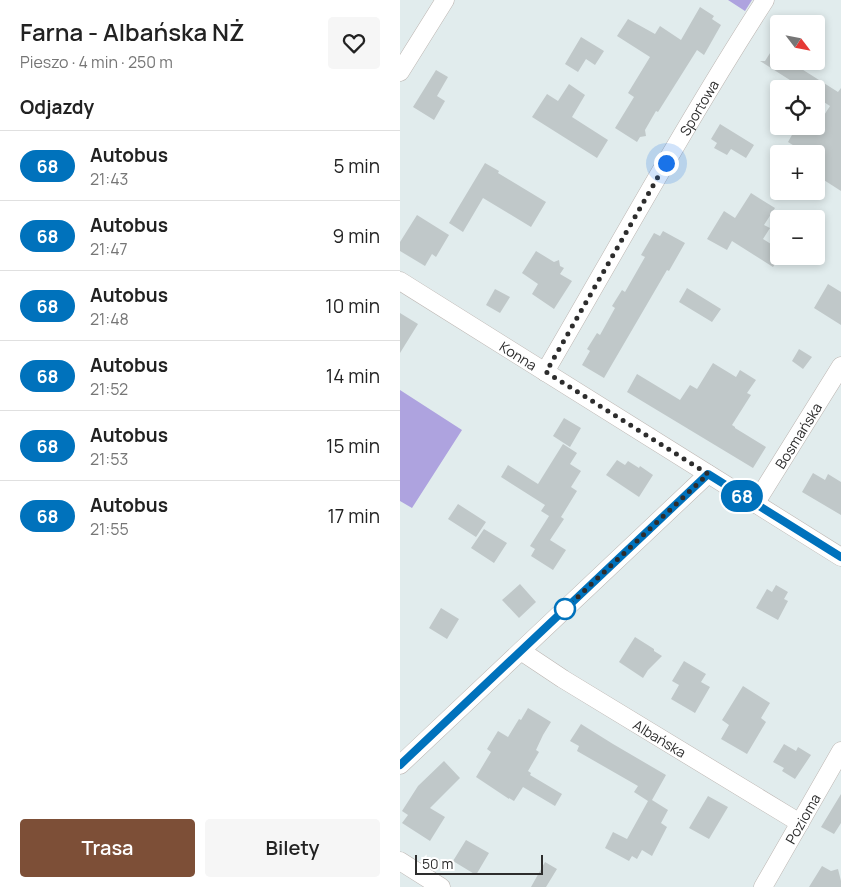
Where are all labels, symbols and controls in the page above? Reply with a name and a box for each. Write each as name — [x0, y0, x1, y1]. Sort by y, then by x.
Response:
text: Farna - Albańska NŻ — [20, 15, 245, 48]
north arrow — [770, 15, 825, 70]
map controls — [770, 15, 825, 265]
button: heart — [328, 17, 380, 69]
text: Pieszo · 4 min · 250 m — [20, 51, 173, 73]
street label: Sportowa — [675, 76, 723, 139]
button: locate — [770, 80, 825, 135]
text: Odjazdy — [20, 94, 94, 120]
text: Autobus — [90, 142, 168, 168]
button: + — [770, 145, 825, 200]
your location — [654, 151, 679, 176]
text: 5 min — [333, 153, 380, 179]
text: 68 — [36, 154, 59, 178]
text: 21:43 — [90, 168, 128, 190]
button: − — [770, 210, 825, 265]
text: Autobus — [90, 212, 168, 238]
text: 9 min — [333, 223, 380, 249]
text: 68 — [36, 224, 59, 248]
text: 21:47 — [90, 238, 128, 260]
text: Autobus — [90, 282, 168, 308]
text: 10 min — [325, 293, 380, 319]
text: 68 — [36, 294, 59, 318]
text: 21:48 — [90, 308, 129, 330]
street label: Konna — [496, 336, 541, 374]
text: Autobus — [90, 352, 168, 378]
text: 14 min — [326, 363, 380, 389]
text: 68 — [36, 364, 59, 388]
text: 21:52 — [90, 378, 128, 400]
street label: Bosmańska — [770, 399, 826, 472]
text: Autobus — [90, 422, 168, 448]
text: 15 min — [326, 433, 380, 459]
text: 68 — [36, 434, 59, 458]
text: 21:53 — [90, 448, 128, 470]
line badge: 68 — [720, 480, 764, 512]
text: 68 — [731, 484, 753, 508]
text: Autobus — [90, 492, 168, 518]
text: 17 min — [327, 503, 380, 529]
text: 68 — [36, 504, 59, 528]
text: 21:55 — [90, 518, 129, 540]
unlabelled marker — [554, 598, 576, 620]
street label: Albańska — [630, 715, 690, 761]
street label: Pozioma — [780, 790, 824, 847]
button: Trasa — [20, 819, 195, 877]
button: Bilety — [205, 819, 380, 877]
scale bar — [415, 852, 542, 875]
text: 50 m — [422, 854, 453, 873]

